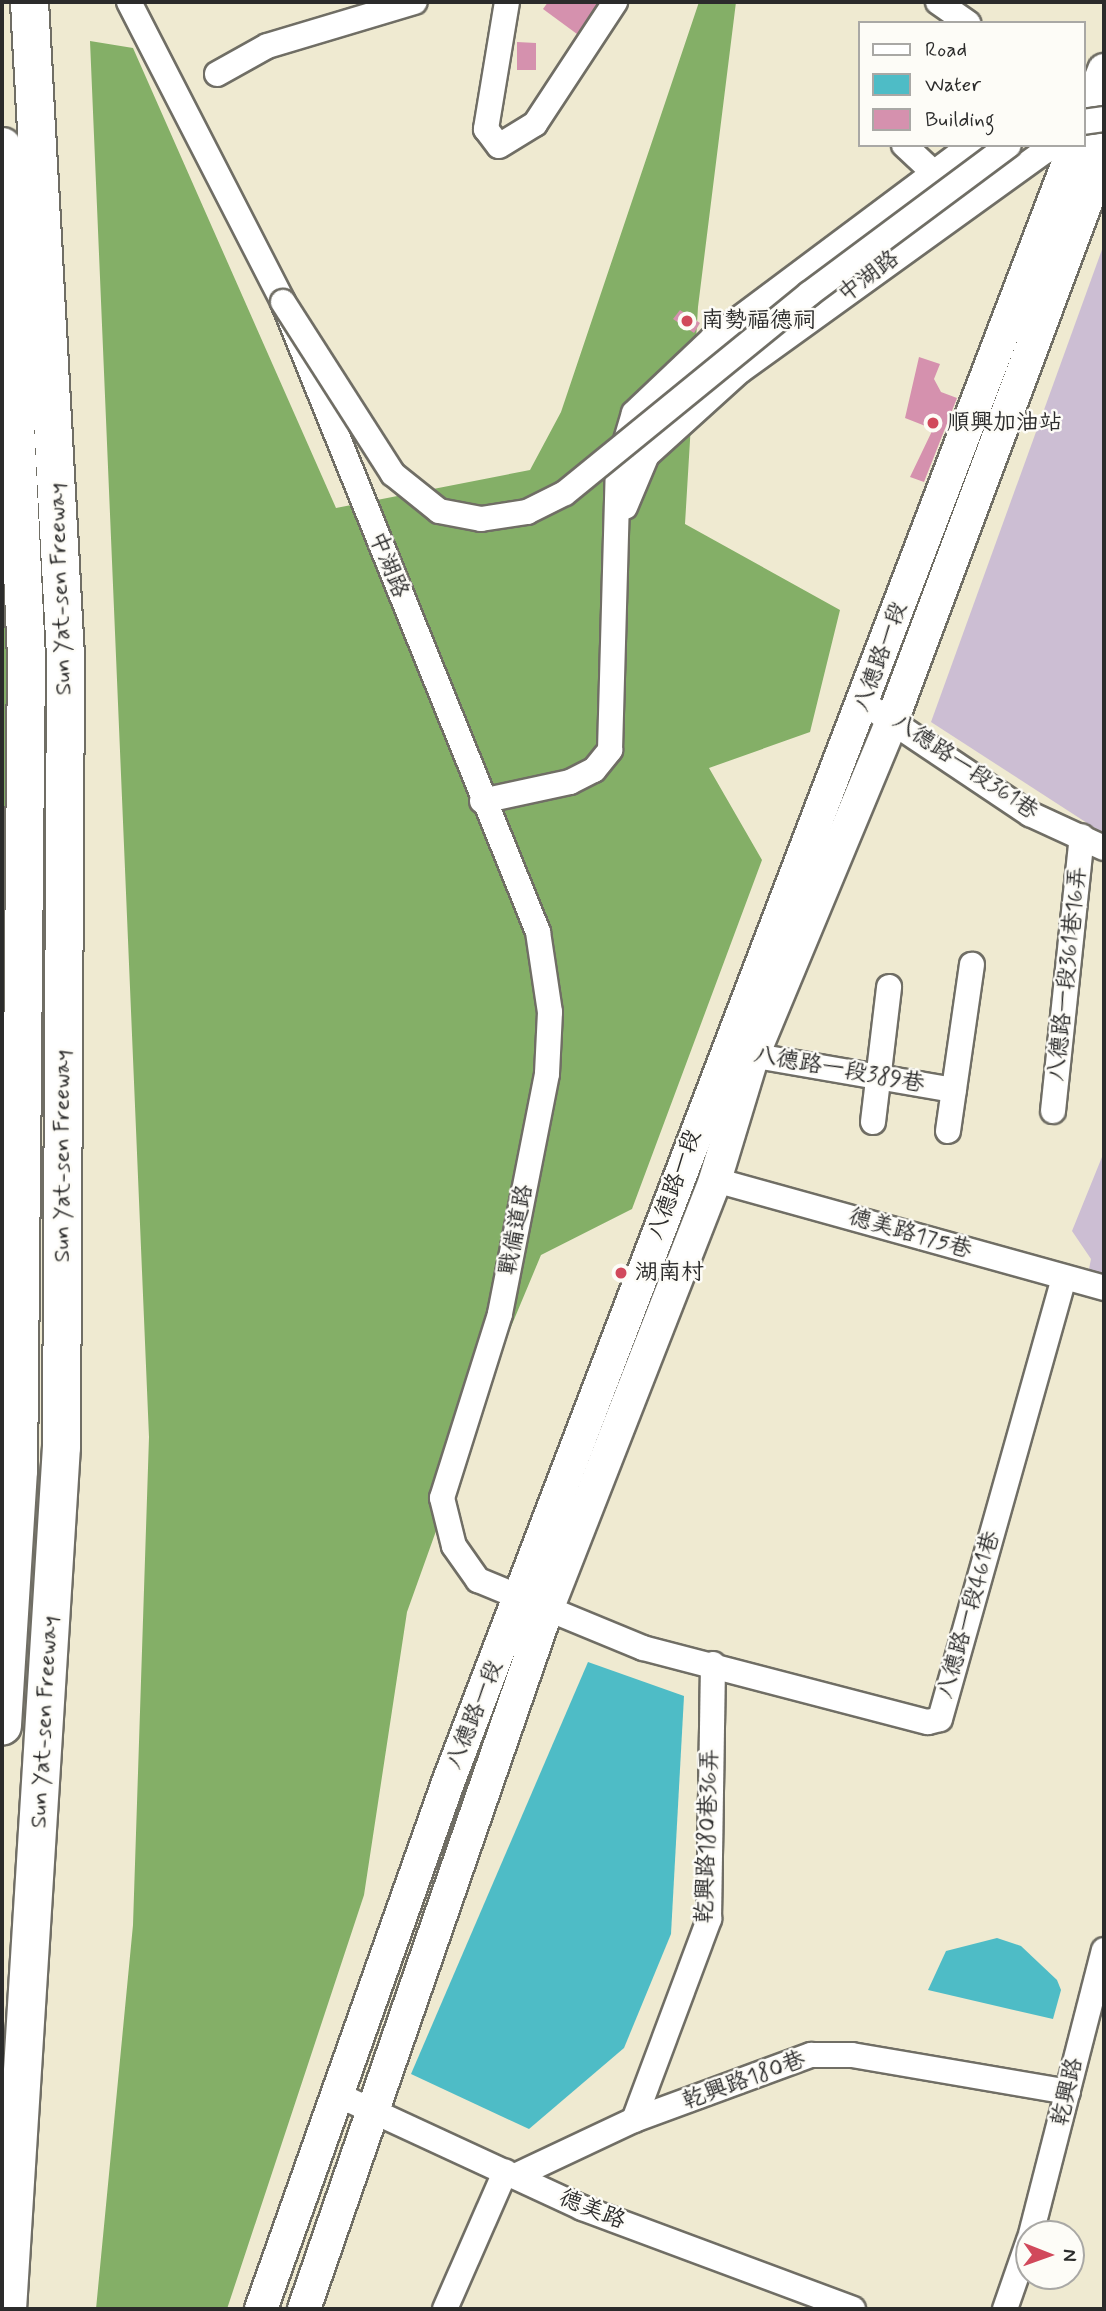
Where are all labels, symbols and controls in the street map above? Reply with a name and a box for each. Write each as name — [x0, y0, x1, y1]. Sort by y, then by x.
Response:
legend — [858, 21, 1085, 147]
text: Road — [925, 36, 967, 64]
text: Water — [925, 71, 981, 99]
text: Building — [925, 106, 995, 134]
street label: 中湖路 — [833, 245, 905, 309]
place label: 南勢福德祠 — [701, 307, 816, 335]
marker: 南勢福德祠 — [679, 313, 695, 329]
place label: 順興加油站 — [947, 409, 1062, 437]
marker: 順興加油站 — [925, 415, 941, 431]
street label: Sun Yat-sen Freeway — [43, 482, 79, 696]
street label: 中湖路 — [362, 528, 414, 602]
street label: 八德路一段 — [848, 598, 914, 716]
street label: 八德路一段361巷 — [887, 708, 1043, 826]
street label: 八德路一段361巷16弄 — [1043, 865, 1093, 1083]
street label: 八德路一段389巷 — [751, 1041, 927, 1099]
street label: Sun Yat-sen Freeway — [49, 1050, 77, 1262]
street label: 八德路一段 — [642, 1126, 708, 1244]
street label: 戰備道路 — [495, 1182, 539, 1278]
street label: 德美路175巷 — [845, 1203, 975, 1265]
place label: 湖南村 — [635, 1259, 704, 1287]
marker: 湖南村 — [613, 1265, 629, 1281]
street label: 八德路一段461巷 — [932, 1528, 1006, 1702]
street label: Sun Yat-sen Freeway — [26, 1615, 64, 1829]
street label: 八德路一段 — [441, 1657, 509, 1773]
street label: 乾興路180巷36弄 — [691, 1748, 725, 1924]
street label: 乾興路180巷 — [679, 2046, 809, 2116]
street label: 乾興路 — [1047, 2055, 1089, 2129]
street label: 德美路 — [555, 2184, 629, 2236]
north arrow — [1015, 2220, 1085, 2290]
text: N — [1057, 2249, 1082, 2262]

